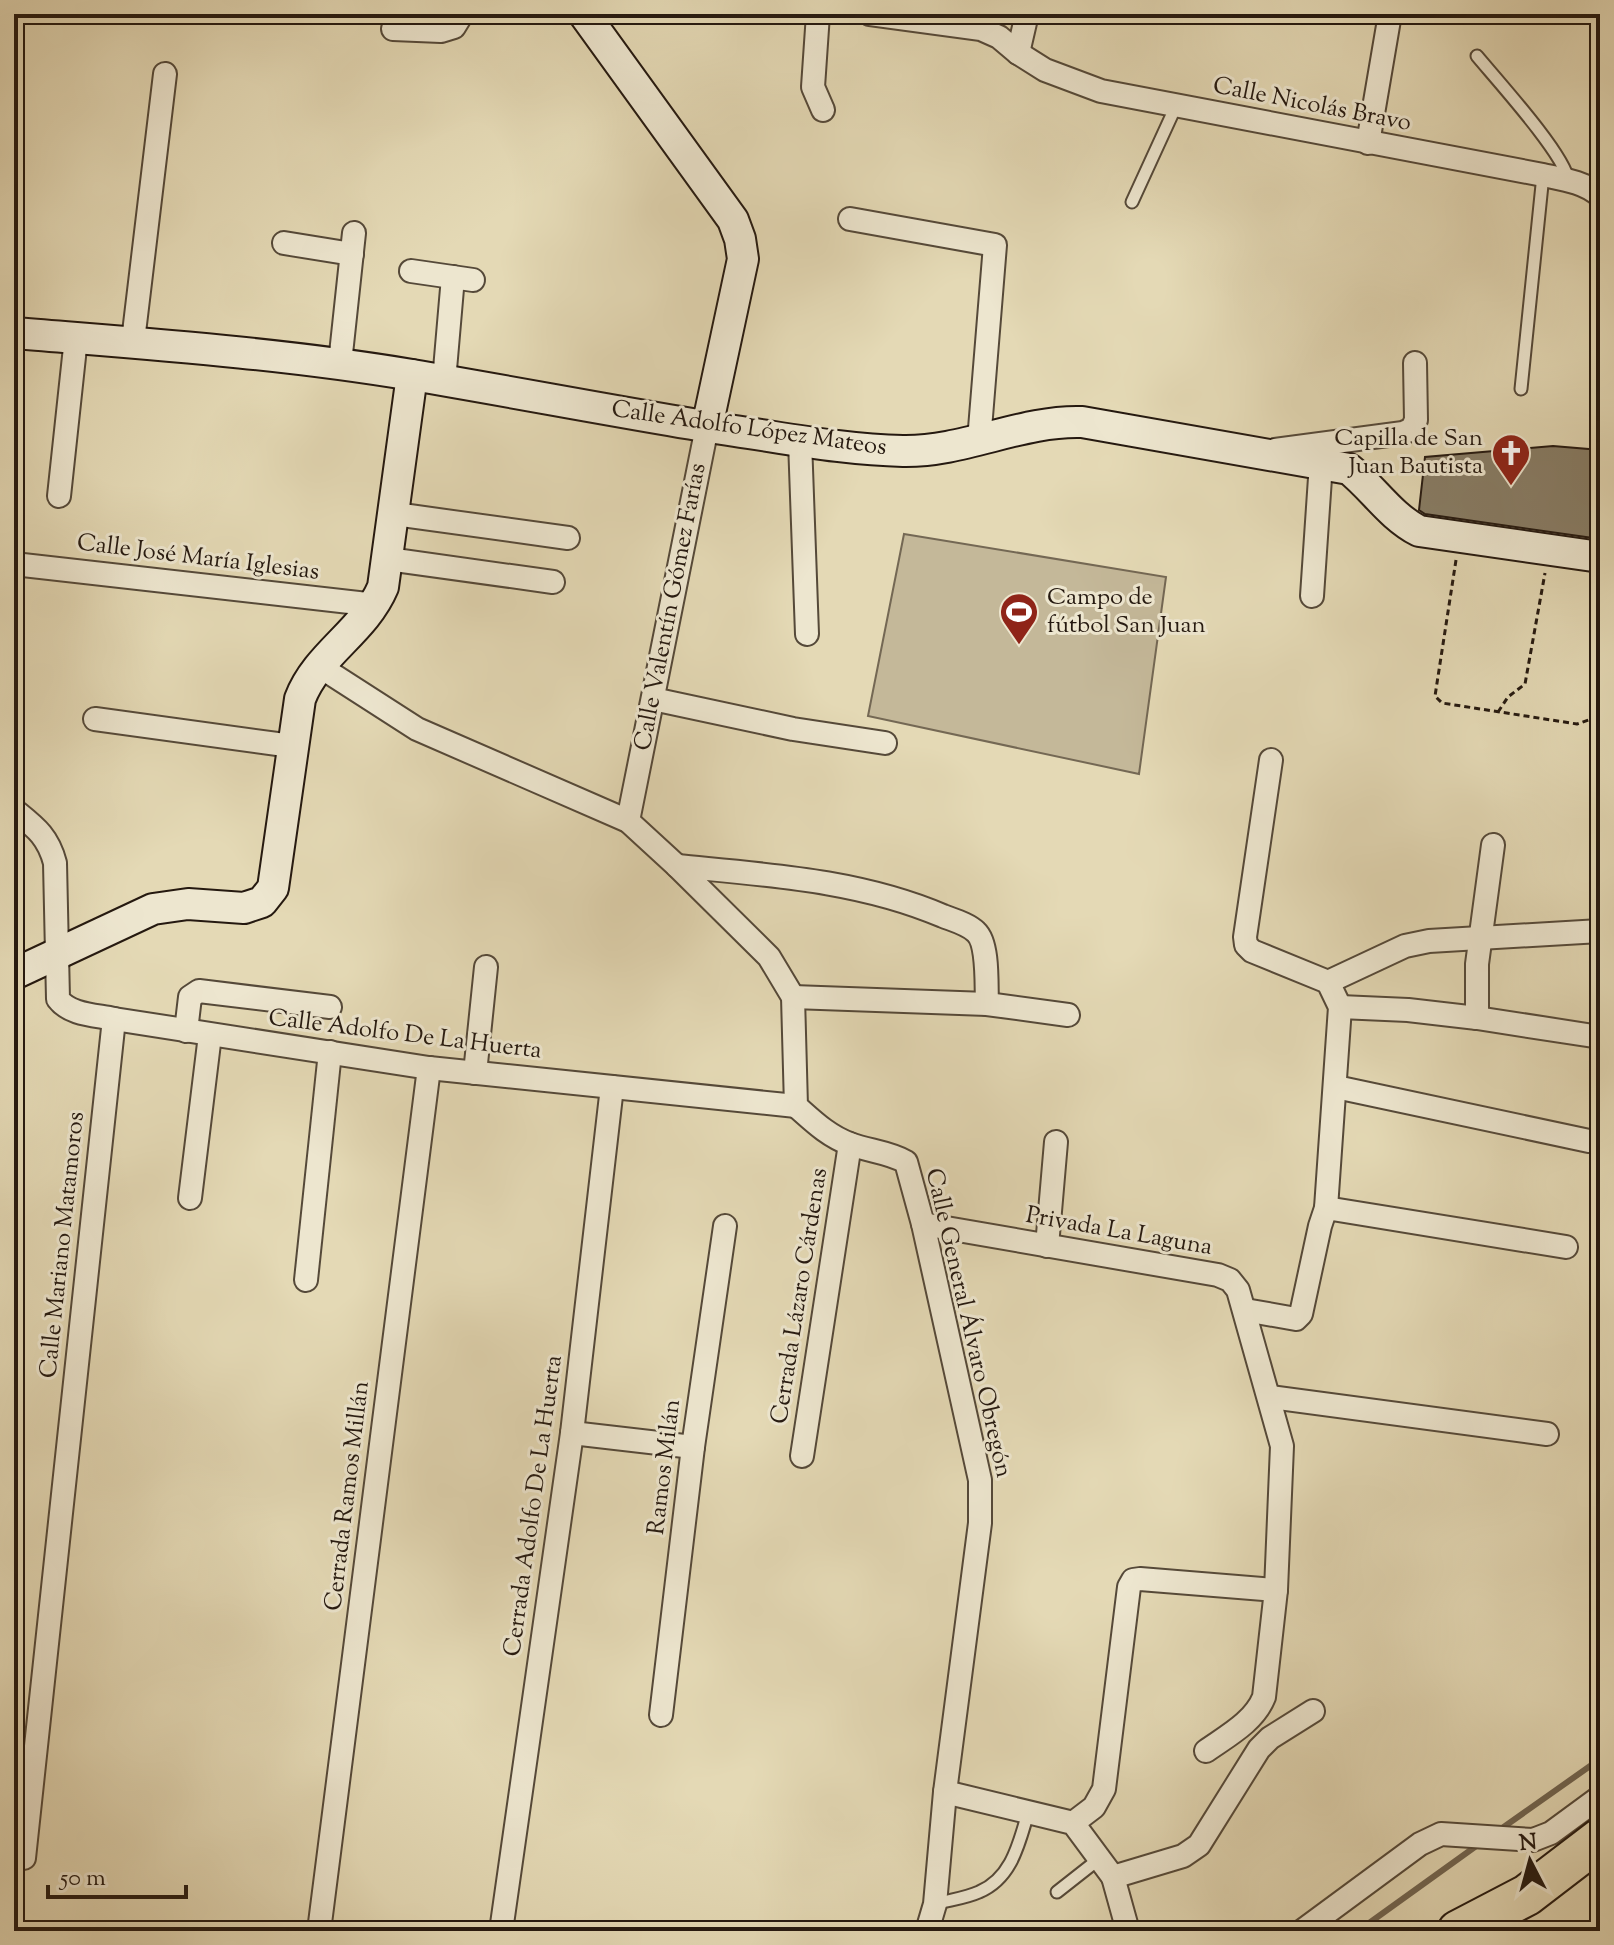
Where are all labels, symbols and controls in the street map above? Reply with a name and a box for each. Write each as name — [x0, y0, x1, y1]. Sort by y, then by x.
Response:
street label: Calle Nicolás Bravo — [1210, 69, 1414, 141]
street label: Calle Adolfo López Mateos — [609, 393, 889, 465]
place label: Capilla de San Juan Bautista — [1334, 422, 1483, 484]
church icon: Capilla de San Juan Bautista — [1490, 432, 1532, 487]
street label: Calle Valentín Gómez Farías — [626, 460, 716, 754]
street label: Calle José María Iglesias — [75, 526, 321, 590]
place label: Campo de fútbol San Juan — [1047, 581, 1206, 643]
sports icon: Campo de fútbol San Juan — [998, 591, 1040, 646]
street label: Calle Adolfo De La Huerta — [266, 1001, 544, 1069]
street label: Calle Mariano Matamoros — [32, 1110, 94, 1380]
street label: Calle General Álvaro Obregón — [916, 1165, 1020, 1481]
street label: Cerrada Lázaro Cárdenas — [763, 1166, 837, 1426]
street label: Privada La Laguna — [1023, 1199, 1215, 1265]
street label: Cerrada Adolfo De La Huerta — [496, 1353, 572, 1659]
street label: Cerrada Ramos Millán — [317, 1379, 379, 1613]
street label: Ramos Milán — [640, 1397, 690, 1537]
north arrow — [1490, 1821, 1570, 1901]
text: N — [1518, 1827, 1539, 1861]
scale bar — [48, 1849, 186, 1899]
text: 50 m — [58, 1862, 106, 1896]

